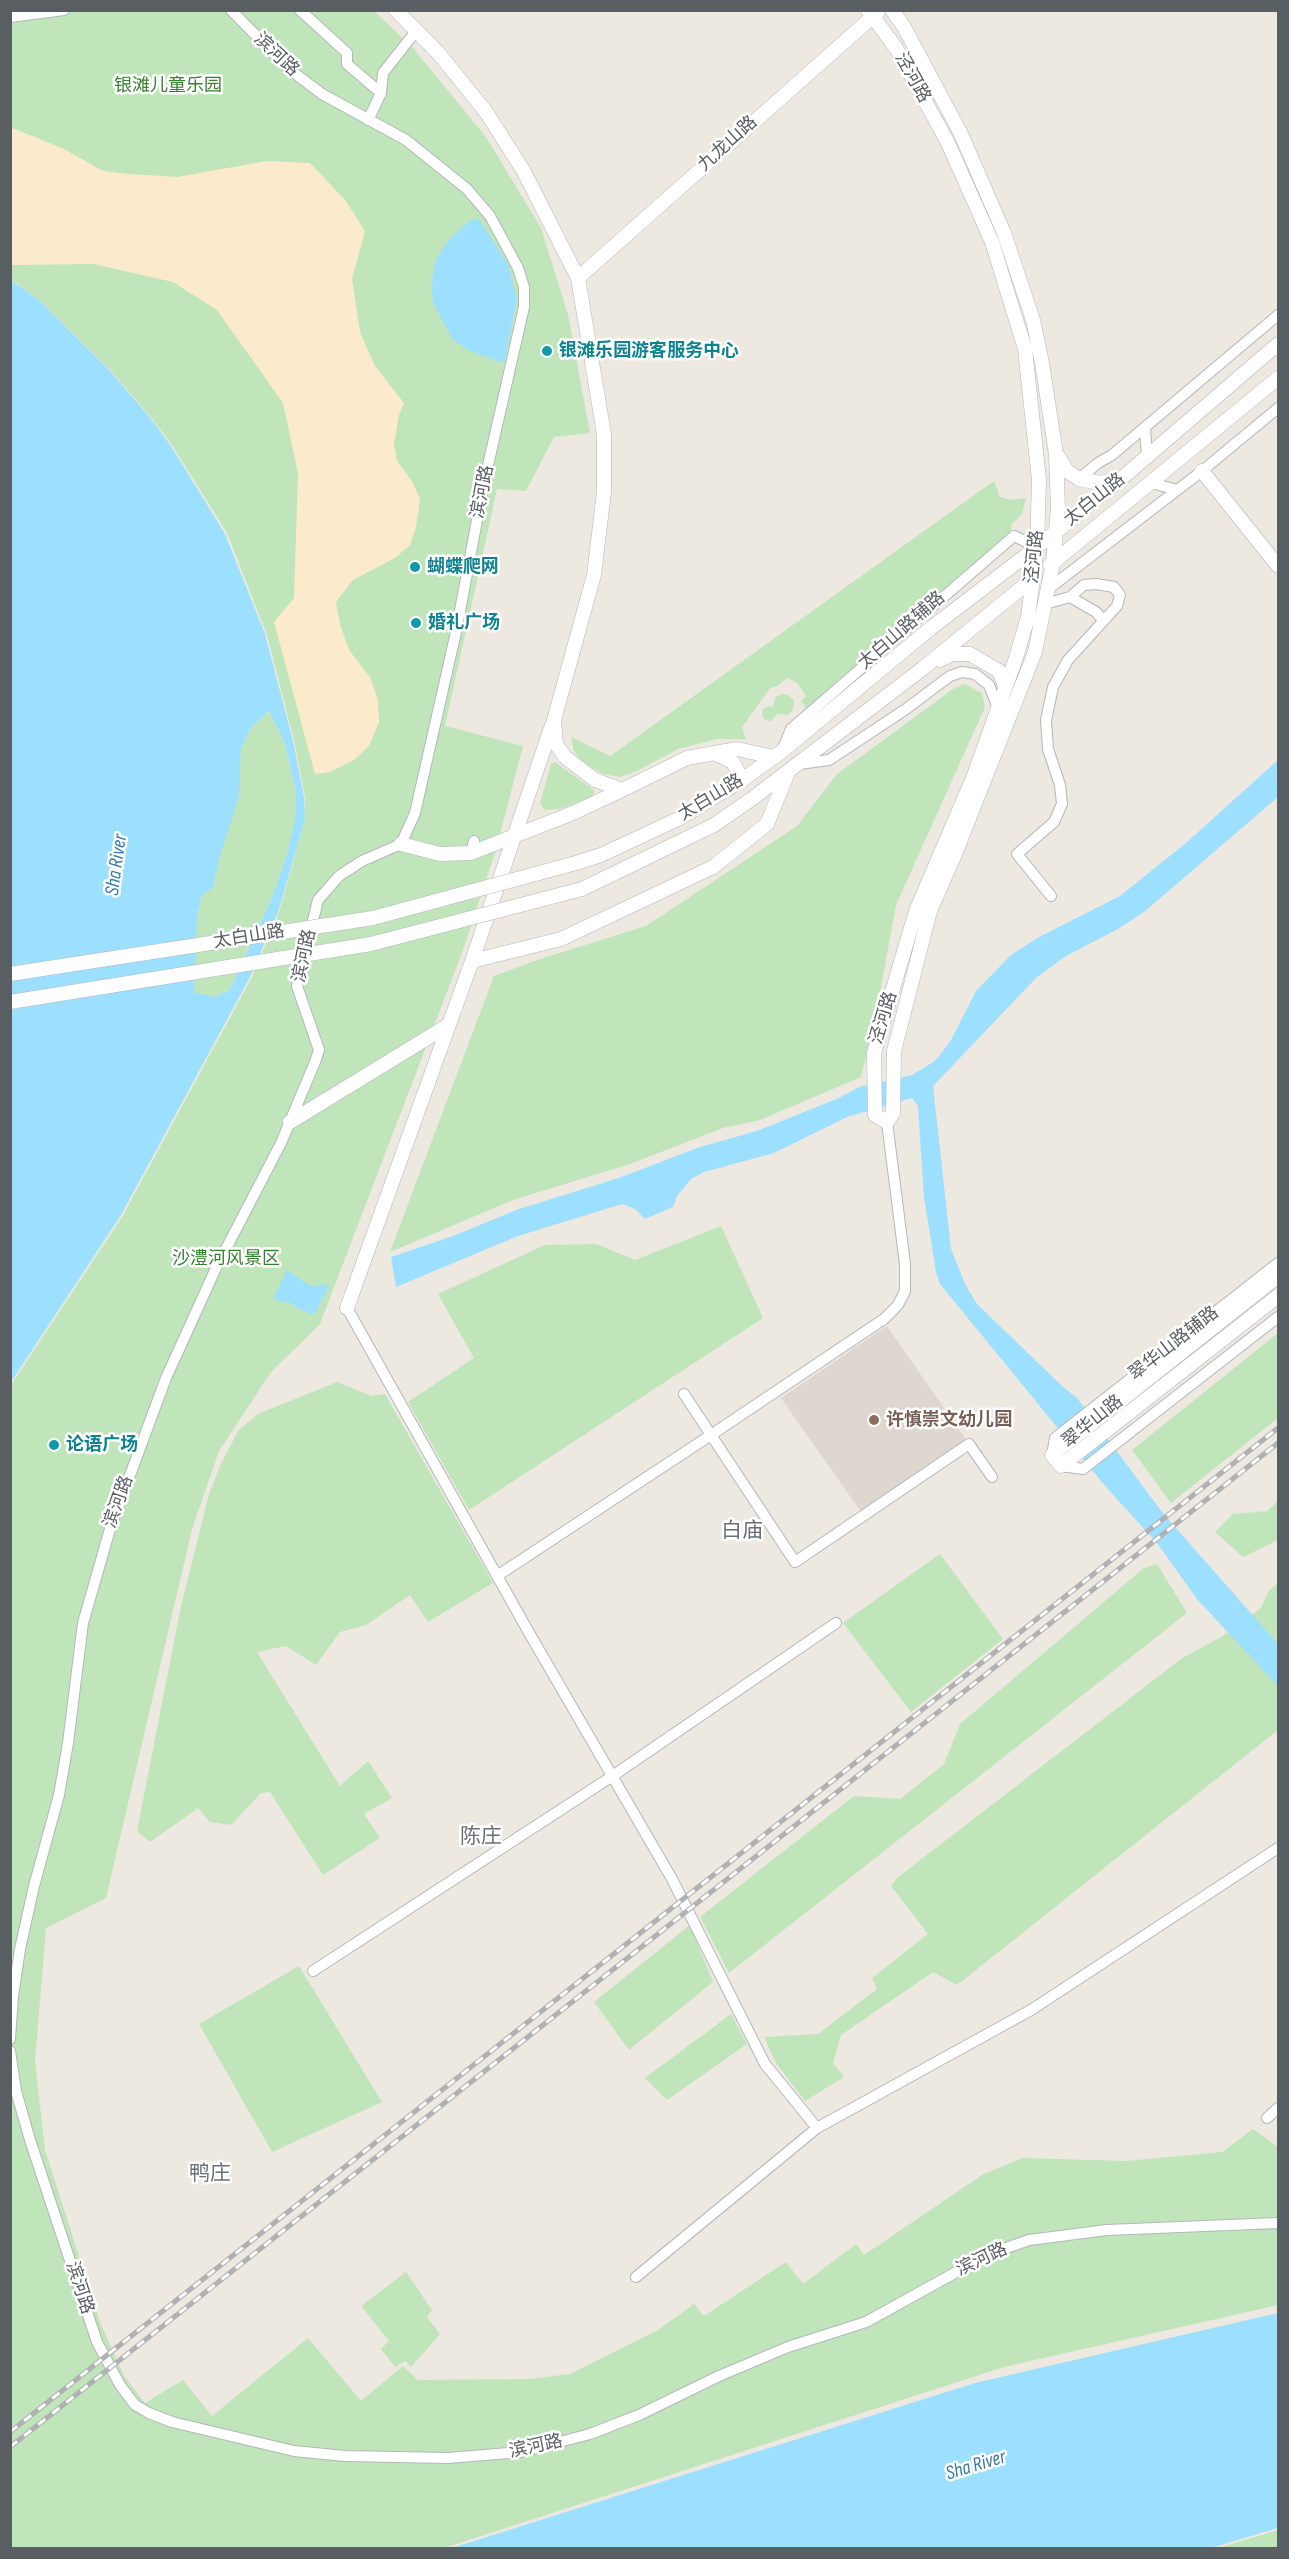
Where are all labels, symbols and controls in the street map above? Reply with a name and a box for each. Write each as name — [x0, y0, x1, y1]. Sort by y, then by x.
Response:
street label: 滨河路 — [249, 29, 303, 81]
street label: 泾河路 — [889, 49, 935, 107]
park label: 银滩儿童乐园 — [114, 75, 222, 97]
street label: 九龙山路 — [694, 112, 762, 176]
place label: 银滩乐园游客服务中心 — [559, 340, 739, 362]
marker: 银滩乐园游客服务中心 — [540, 344, 554, 358]
street label: 滨河路 — [467, 463, 499, 521]
street label: 太白山路 — [1060, 469, 1130, 531]
street label: 泾河路 — [1021, 529, 1049, 585]
place label: 蝴蝶爬网 — [427, 556, 499, 578]
marker: 蝴蝶爬网 — [408, 560, 422, 574]
street label: 太白山路辅路 — [854, 587, 950, 675]
place label: 婚礼广场 — [428, 612, 500, 634]
marker: 婚礼广场 — [409, 616, 423, 630]
street label: 太白山路 — [675, 770, 747, 826]
water label: Sha River — [101, 833, 133, 897]
street label: 太白山路 — [212, 921, 286, 953]
street label: 滨河路 — [289, 927, 321, 985]
street label: 泾河路 — [866, 989, 902, 1047]
park label: 沙澧河风景区 — [172, 1248, 280, 1270]
street label: 翠华山路辅路 — [1125, 1302, 1223, 1386]
street label: 翠华山路 — [1058, 1391, 1128, 1453]
place label: 许慎崇文幼儿园 — [886, 1409, 1012, 1431]
marker: 许慎崇文幼儿园 — [867, 1413, 881, 1427]
place label: 论语广场 — [66, 1434, 138, 1456]
marker: 论语广场 — [47, 1438, 61, 1452]
street label: 滨河路 — [100, 1473, 138, 1531]
district label: 白庙 — [721, 1519, 763, 1545]
district label: 陈庄 — [460, 1825, 502, 1851]
district label: 鸭庄 — [189, 2162, 231, 2188]
street label: 滨河路 — [953, 2239, 1011, 2281]
street label: 滨河路 — [60, 2259, 98, 2317]
street label: 滨河路 — [507, 2431, 565, 2463]
water label: Sha River — [943, 2446, 1009, 2486]

